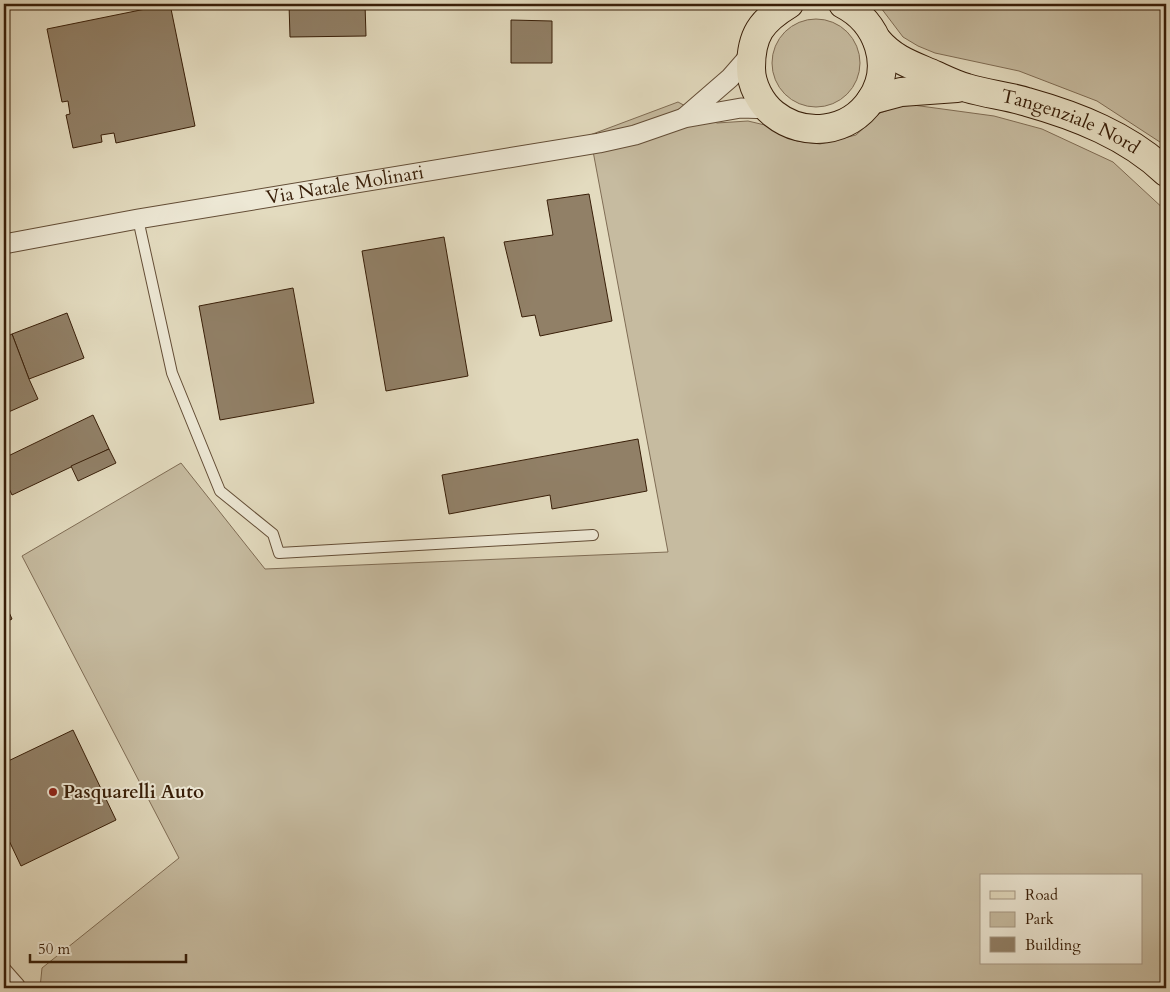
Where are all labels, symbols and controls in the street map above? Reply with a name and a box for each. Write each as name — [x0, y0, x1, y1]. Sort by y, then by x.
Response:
street label: Tangenziale Nord — [999, 83, 1145, 160]
street label: Via Natale Molinari — [264, 159, 426, 211]
place label: Pasquarelli Auto — [63, 779, 204, 805]
marker: Pasquarelli Auto — [47, 786, 59, 798]
legend — [980, 874, 1142, 964]
text: Road — [1025, 885, 1058, 905]
text: Park — [1025, 909, 1054, 929]
scale bar — [30, 932, 186, 964]
text: Building — [1025, 935, 1081, 955]
text: 50 m — [38, 939, 70, 959]

